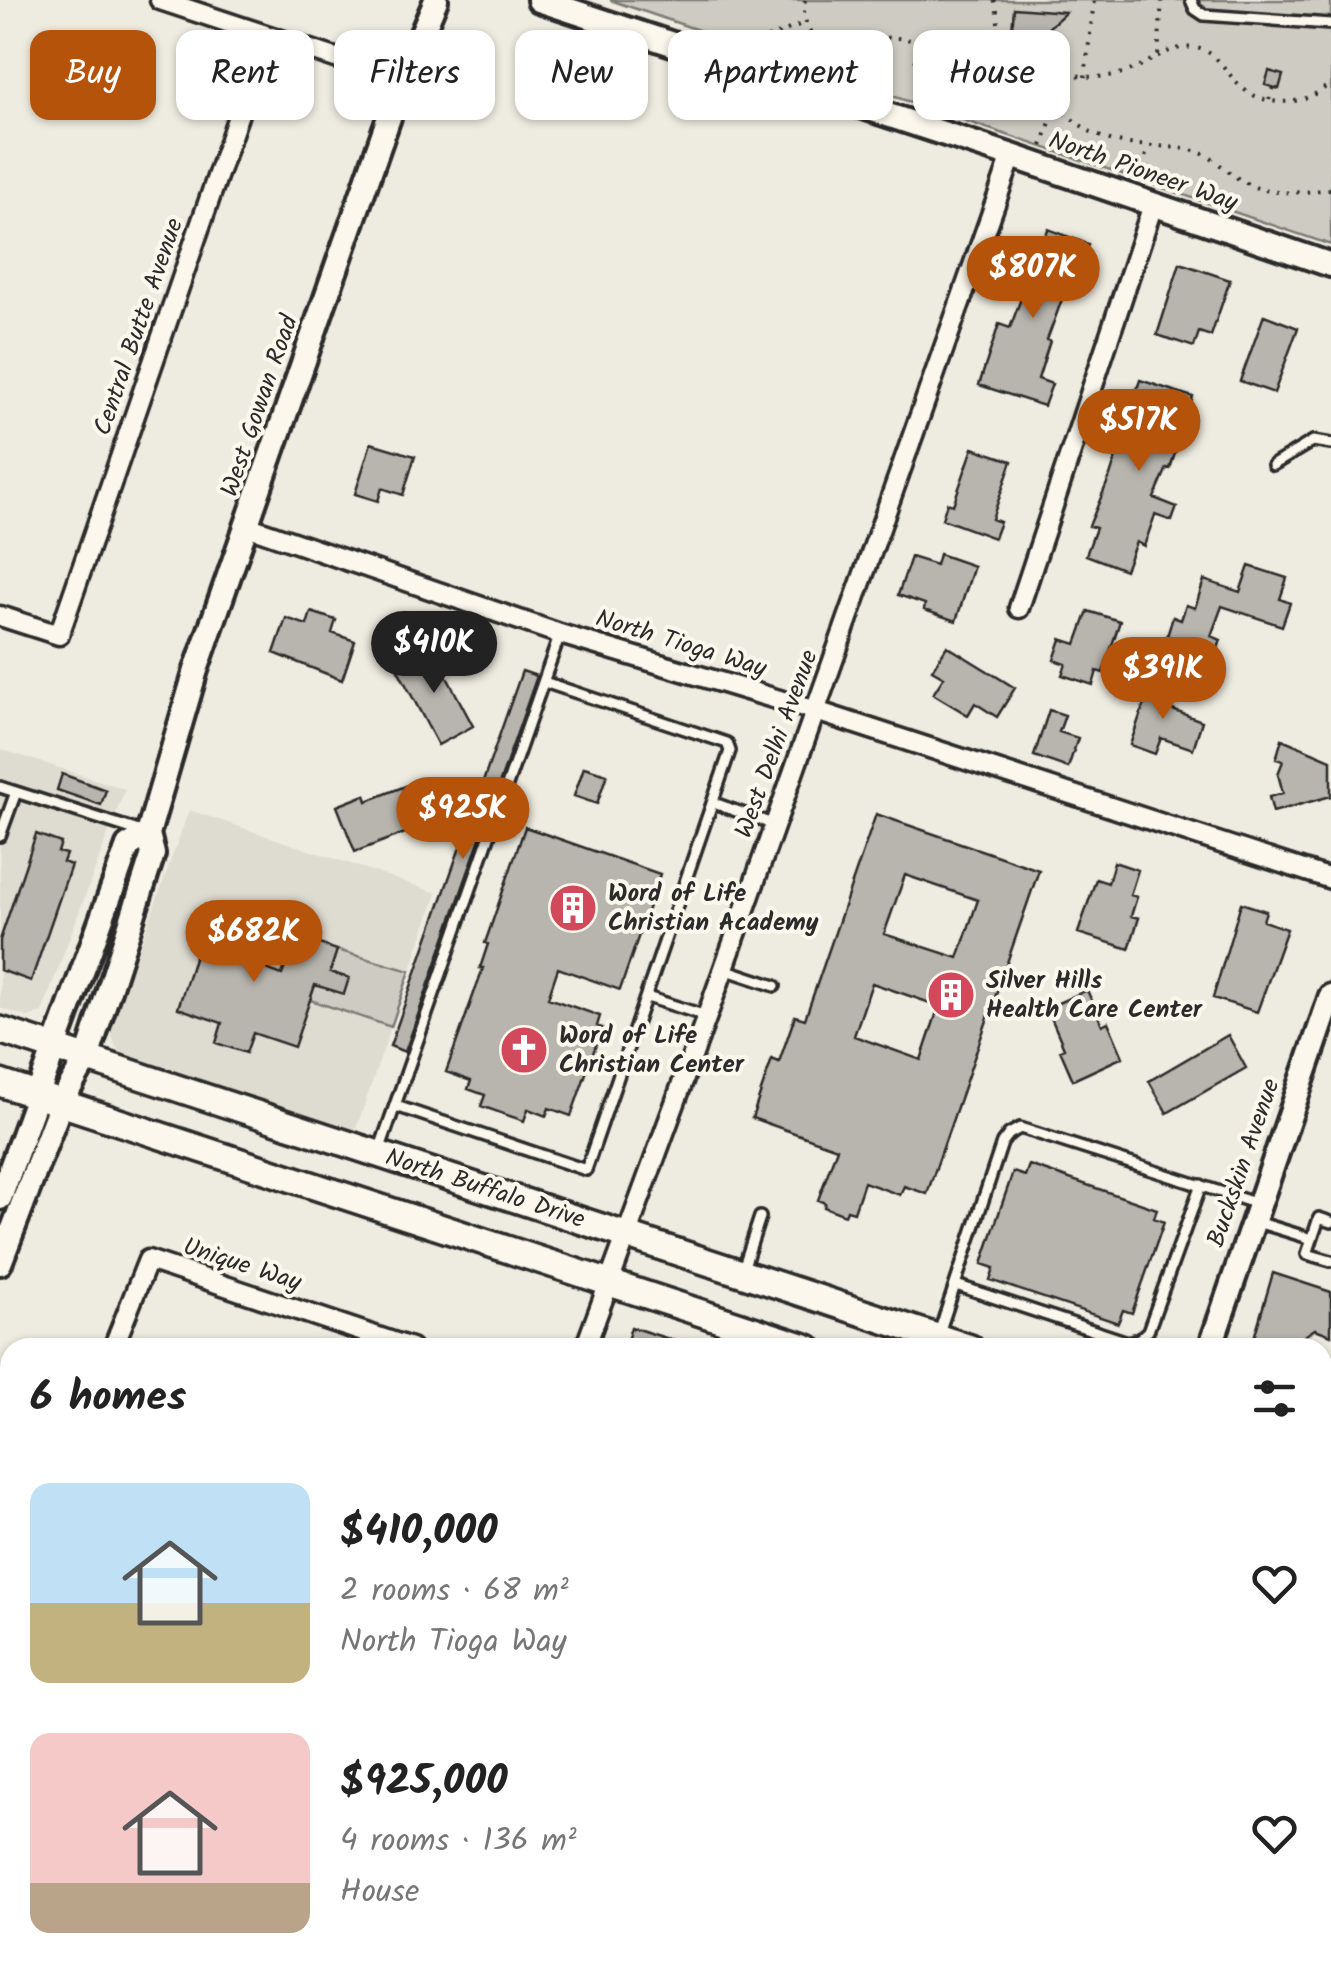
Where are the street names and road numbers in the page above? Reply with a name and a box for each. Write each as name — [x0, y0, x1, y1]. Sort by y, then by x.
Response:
street label: North Pioneer Way — [1043, 121, 1243, 223]
street label: Central Butte Avenue — [83, 213, 195, 441]
street label: West Gowan Road — [210, 308, 310, 502]
street label: North Tioga Way — [591, 599, 772, 689]
street label: West Delhi Avenue — [724, 644, 830, 844]
street label: Buckskin Avenue — [1196, 1073, 1292, 1253]
street label: North Buffalo Drive — [380, 1138, 590, 1240]
street label: Unique Way — [178, 1227, 307, 1303]

